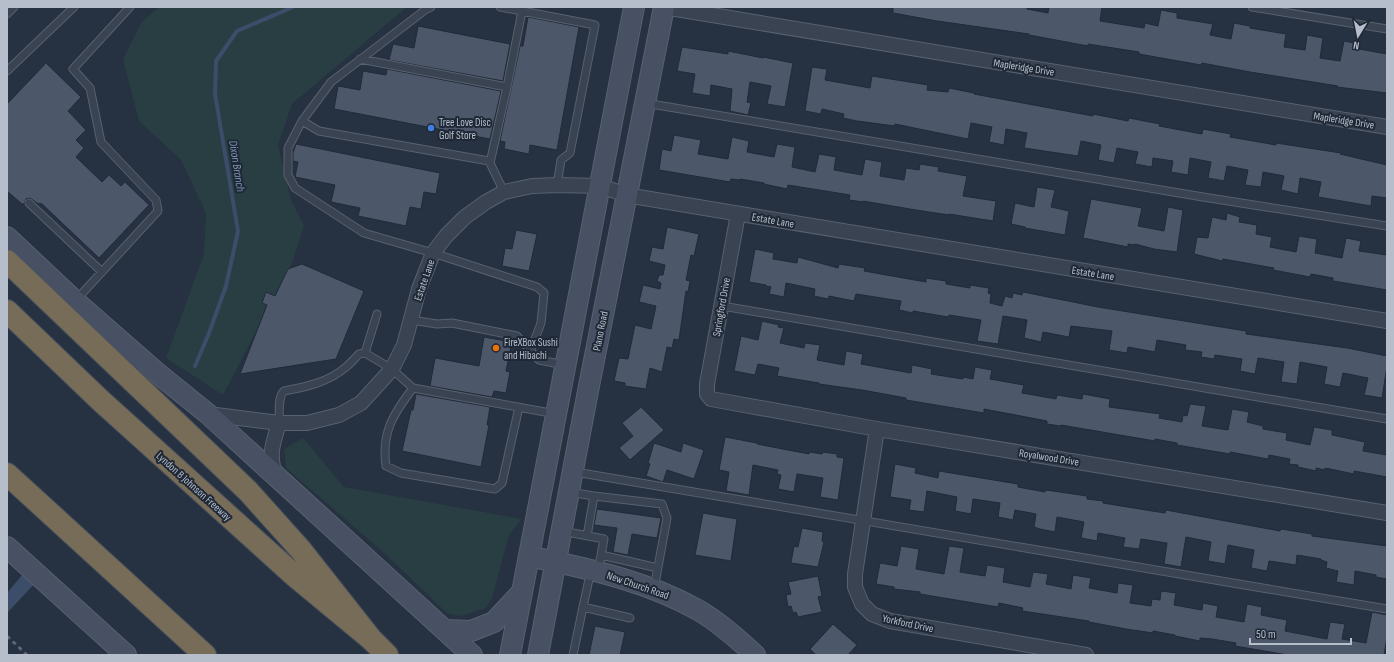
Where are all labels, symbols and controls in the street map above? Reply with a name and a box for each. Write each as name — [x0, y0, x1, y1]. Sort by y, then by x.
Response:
north arrow — [1338, 16, 1378, 56]
text: N — [1352, 38, 1360, 52]
street label: Mapleridge Drive — [993, 56, 1055, 79]
street label: Mapleridge Drive — [1313, 109, 1375, 132]
place label: Tree Love Disc Golf Store — [439, 116, 491, 142]
marker: Tree Love Disc Golf Store — [426, 123, 436, 133]
water label: Dixon Branch — [225, 139, 248, 193]
street label: Estate Lane — [751, 210, 795, 231]
street label: Estate Lane — [411, 258, 438, 303]
street label: Estate Lane — [1071, 264, 1115, 283]
street label: Springford Drive — [710, 277, 733, 338]
street label: Plano Road — [590, 310, 611, 352]
place label: FireXBox Sushi and Hibachi — [504, 336, 558, 362]
marker: FireXBox Sushi and Hibachi — [491, 343, 501, 353]
street label: Royalwood Drive — [1018, 446, 1080, 469]
street label: Lyndon B Johnson Freeway — [153, 449, 234, 524]
street label: New Church Road — [605, 569, 671, 602]
street label: Yorkford Drive — [881, 612, 935, 635]
scale bar — [1250, 620, 1351, 646]
text: 50 m — [1256, 627, 1276, 642]

